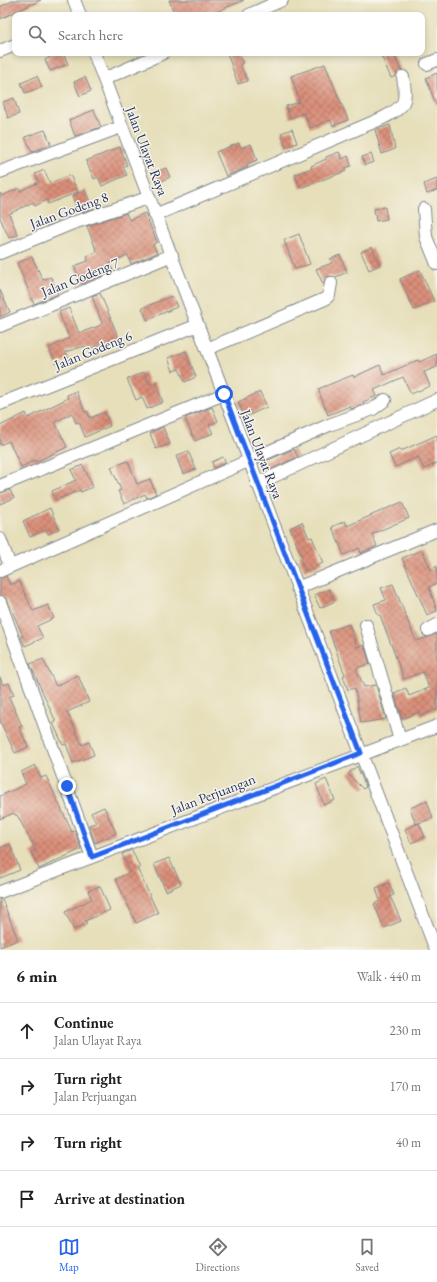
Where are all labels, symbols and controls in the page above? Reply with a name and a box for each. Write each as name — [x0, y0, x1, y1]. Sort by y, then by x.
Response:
search box — [12, 12, 425, 56]
icon: search — [26, 23, 48, 45]
text: Search here — [58, 25, 123, 44]
street label: Jalan Ulayat Raya — [121, 103, 172, 199]
street label: Jalan Godeng 8 — [26, 187, 111, 233]
street label: Jalan Godeng 7 — [38, 253, 122, 301]
street label: Jalan Godeng 6 — [51, 326, 135, 374]
route start — [215, 385, 233, 403]
street label: Jalan Ulayat Raya — [236, 406, 287, 502]
street label: Jalan Perjuangan — [167, 769, 258, 819]
route end — [58, 777, 76, 795]
text: 6 min — [16, 965, 57, 987]
text: Walk · 440 m — [357, 968, 421, 985]
text: Continue — [54, 1013, 114, 1032]
icon: ahead — [16, 1020, 38, 1042]
text: 230 m — [390, 1022, 421, 1039]
text: Jalan Ulayat Raya — [54, 1032, 142, 1049]
text: Turn right — [54, 1069, 122, 1088]
icon: right — [16, 1076, 38, 1098]
text: 170 m — [390, 1078, 421, 1095]
text: Jalan Perjuangan — [54, 1088, 137, 1105]
icon: right — [16, 1132, 38, 1154]
text: Turn right — [54, 1133, 122, 1152]
text: 40 m — [396, 1134, 421, 1151]
icon: arrive — [16, 1188, 38, 1210]
text: Arrive at destination — [54, 1189, 185, 1208]
tab: Map — [58, 1236, 80, 1274]
tab: Directions — [196, 1236, 240, 1274]
tab: Saved — [356, 1236, 379, 1274]

